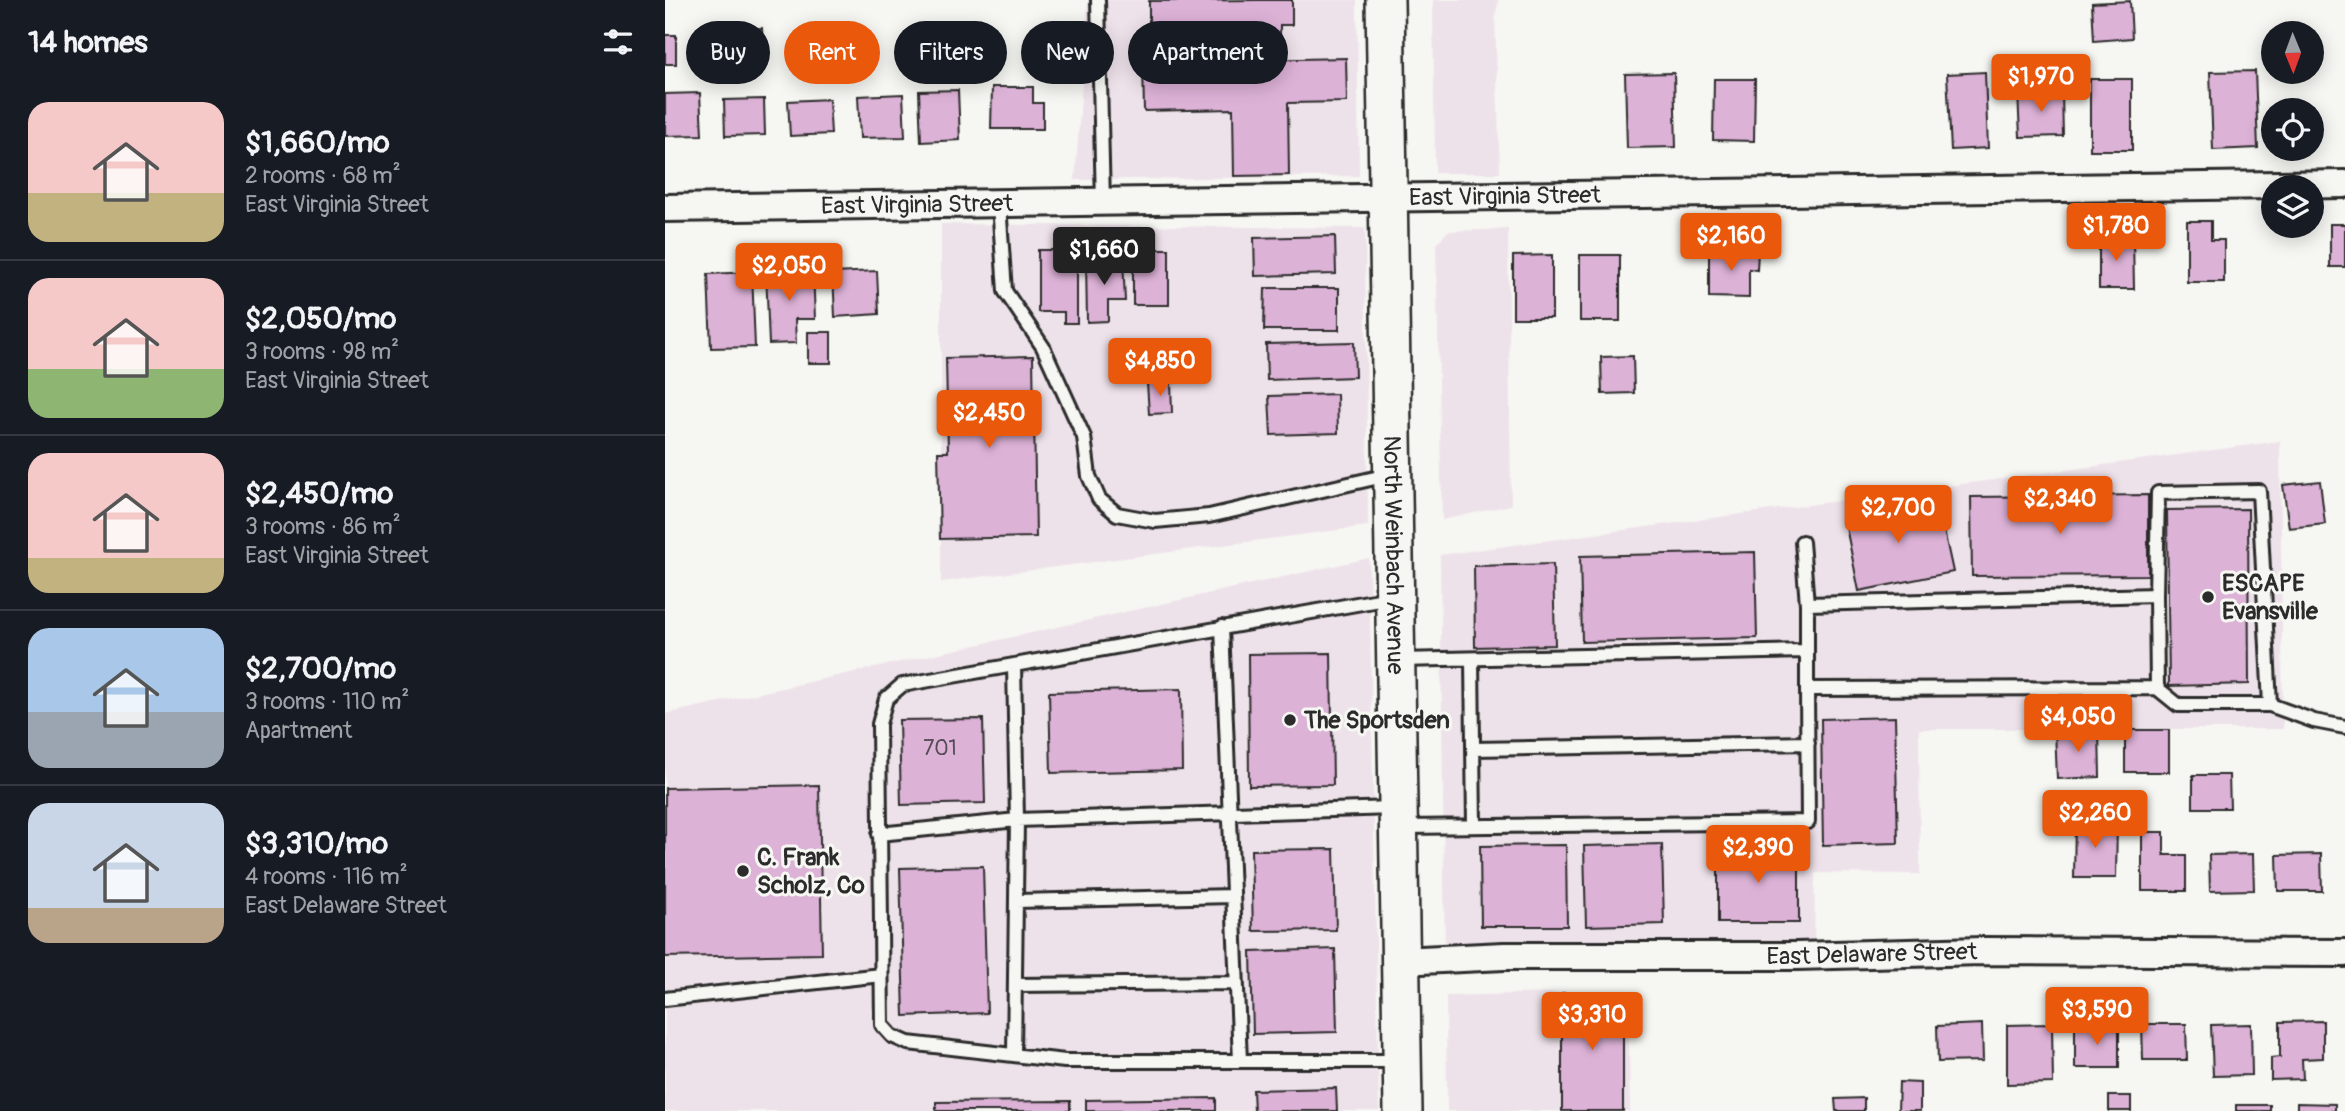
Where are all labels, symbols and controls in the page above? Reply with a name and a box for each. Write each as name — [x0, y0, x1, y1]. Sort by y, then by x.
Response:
chip: Buy — [686, 21, 770, 84]
chip: Rent — [784, 21, 880, 84]
chip: Filters — [894, 21, 1007, 84]
chip: New — [1021, 21, 1114, 84]
chip: Apartment — [1128, 21, 1288, 84]
north arrow — [2261, 21, 2324, 84]
map controls — [2261, 21, 2324, 238]
icon: filters — [599, 23, 637, 61]
text: 14 homes — [28, 24, 148, 61]
pin: $1,970 — [1984, 54, 2098, 114]
text: $1,970 — [2007, 62, 2075, 91]
button: locate — [2261, 98, 2324, 161]
text: $1,660/mo — [245, 124, 390, 161]
icon: home — [84, 130, 168, 214]
text: 2 rooms · 68 m² — [245, 161, 401, 190]
button: layers — [2261, 175, 2324, 238]
street label: East Virginia Street — [1409, 180, 1601, 212]
street label: East Virginia Street — [821, 189, 1014, 220]
text: East Virginia Street — [245, 190, 429, 219]
pin: $1,780 — [2059, 204, 2173, 263]
text: $1,780 — [2083, 211, 2149, 240]
pin: $2,160 — [1674, 214, 1788, 273]
text: $2,160 — [1696, 221, 1766, 250]
pin: $1,660 — [1047, 228, 1161, 287]
text: $1,660 — [1069, 235, 1139, 264]
pin: $2,050 — [732, 244, 846, 303]
text: $2,050 — [751, 251, 827, 280]
text: $2,050/mo — [245, 300, 396, 337]
icon: home — [84, 306, 168, 390]
text: 3 rooms · 98 m² — [245, 337, 399, 366]
pin: $4,850 — [1103, 338, 1217, 398]
text: $4,850 — [1124, 346, 1196, 375]
text: East Virginia Street — [245, 366, 429, 395]
pin: $2,450 — [932, 391, 1046, 450]
text: $2,450 — [953, 398, 1025, 427]
street label: North Weinbach Avenue — [1378, 435, 1410, 675]
text: $2,450/mo — [245, 475, 393, 512]
pin: $2,340 — [2003, 476, 2117, 536]
icon: home — [84, 481, 168, 565]
text: $2,340 — [2023, 484, 2097, 513]
pin: $2,700 — [1841, 486, 1955, 545]
text: $2,700 — [1861, 493, 1935, 522]
text: 3 rooms · 86 m² — [245, 512, 401, 541]
text: East Virginia Street — [245, 541, 429, 570]
place label: ESCAPE Evansville — [2222, 569, 2319, 626]
marker: ESCAPE Evansville — [2200, 589, 2216, 605]
text: $2,700/mo — [245, 650, 396, 687]
icon: home — [84, 656, 168, 740]
text: 3 rooms · 110 m² — [245, 687, 409, 716]
pin: $4,050 — [2021, 694, 2135, 754]
text: $4,050 — [2040, 702, 2116, 731]
place label: The Sportsden — [1303, 706, 1450, 735]
marker: The Sportsden — [1282, 712, 1298, 728]
text: Apartment — [245, 716, 352, 745]
house number: 701 — [923, 735, 957, 762]
pin: $2,260 — [2038, 790, 2152, 850]
text: $2,260 — [2058, 798, 2132, 827]
text: $3,310/mo — [245, 825, 388, 862]
pin: $2,390 — [1701, 826, 1815, 885]
icon: home — [84, 831, 168, 915]
text: $2,390 — [1722, 833, 1794, 862]
place label: C. Frank Scholz, Co — [757, 843, 865, 900]
text: 4 rooms · 116 m² — [245, 862, 408, 891]
marker: C. Frank Scholz, Co — [735, 863, 751, 879]
text: East Delaware Street — [245, 891, 447, 920]
street label: East Delaware Street — [1766, 937, 1978, 971]
pin: $3,590 — [2040, 988, 2154, 1047]
pin: $3,310 — [1535, 992, 1649, 1052]
text: $3,590 — [2061, 995, 2133, 1024]
text: $3,310 — [1558, 1000, 1626, 1029]

